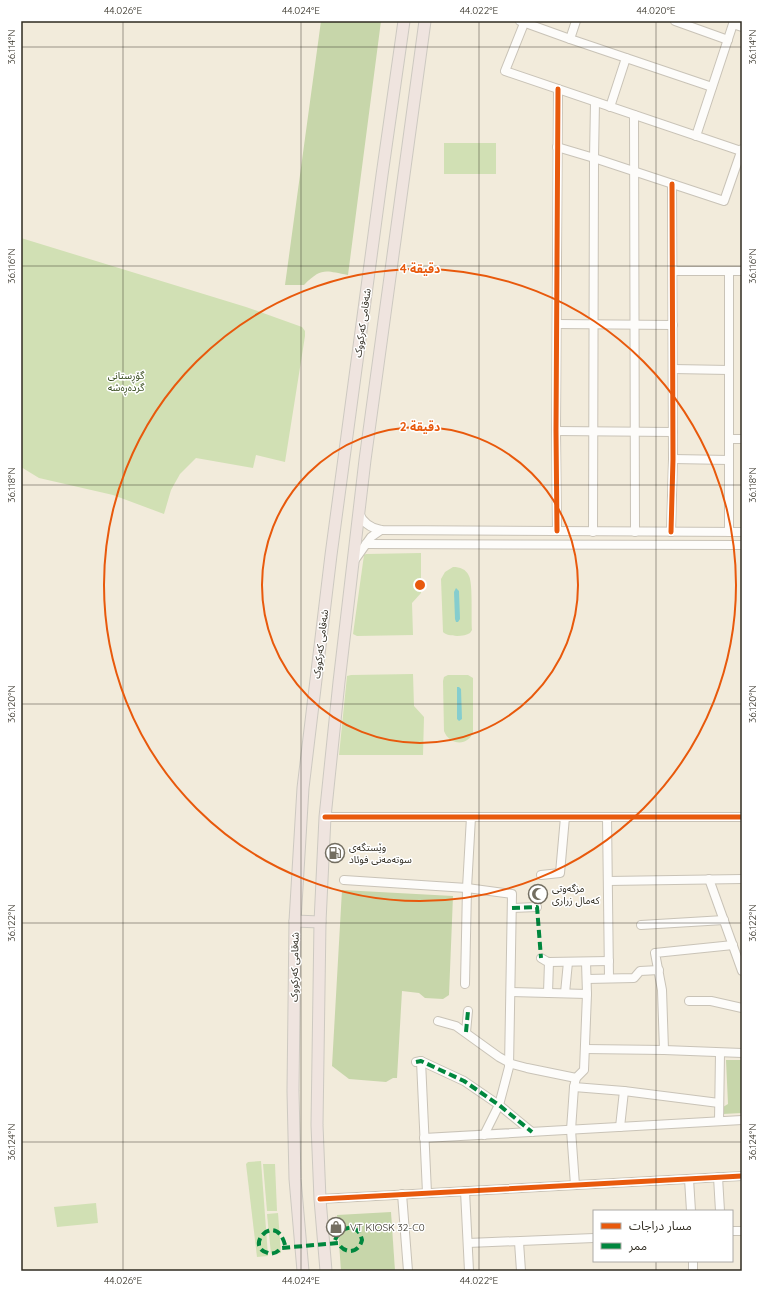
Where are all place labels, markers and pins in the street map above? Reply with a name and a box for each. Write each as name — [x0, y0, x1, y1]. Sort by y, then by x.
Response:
centre of rings — [413, 578, 427, 592]
place label: وێستگەی سوتەمەنی فوئاد — [349, 841, 412, 866]
fuel station icon: وێستگەی سوتەمەنی فوئاد — [324, 842, 346, 864]
place label: مزگەوتی کەمال زراری — [552, 882, 600, 907]
mosque icon: مزگەوتی کەمال زراری — [527, 883, 549, 905]
shop icon: VT KIOSK 32-C0 — [325, 1216, 347, 1238]
place label: VT KIOSK 32-C0 — [350, 1221, 425, 1234]

